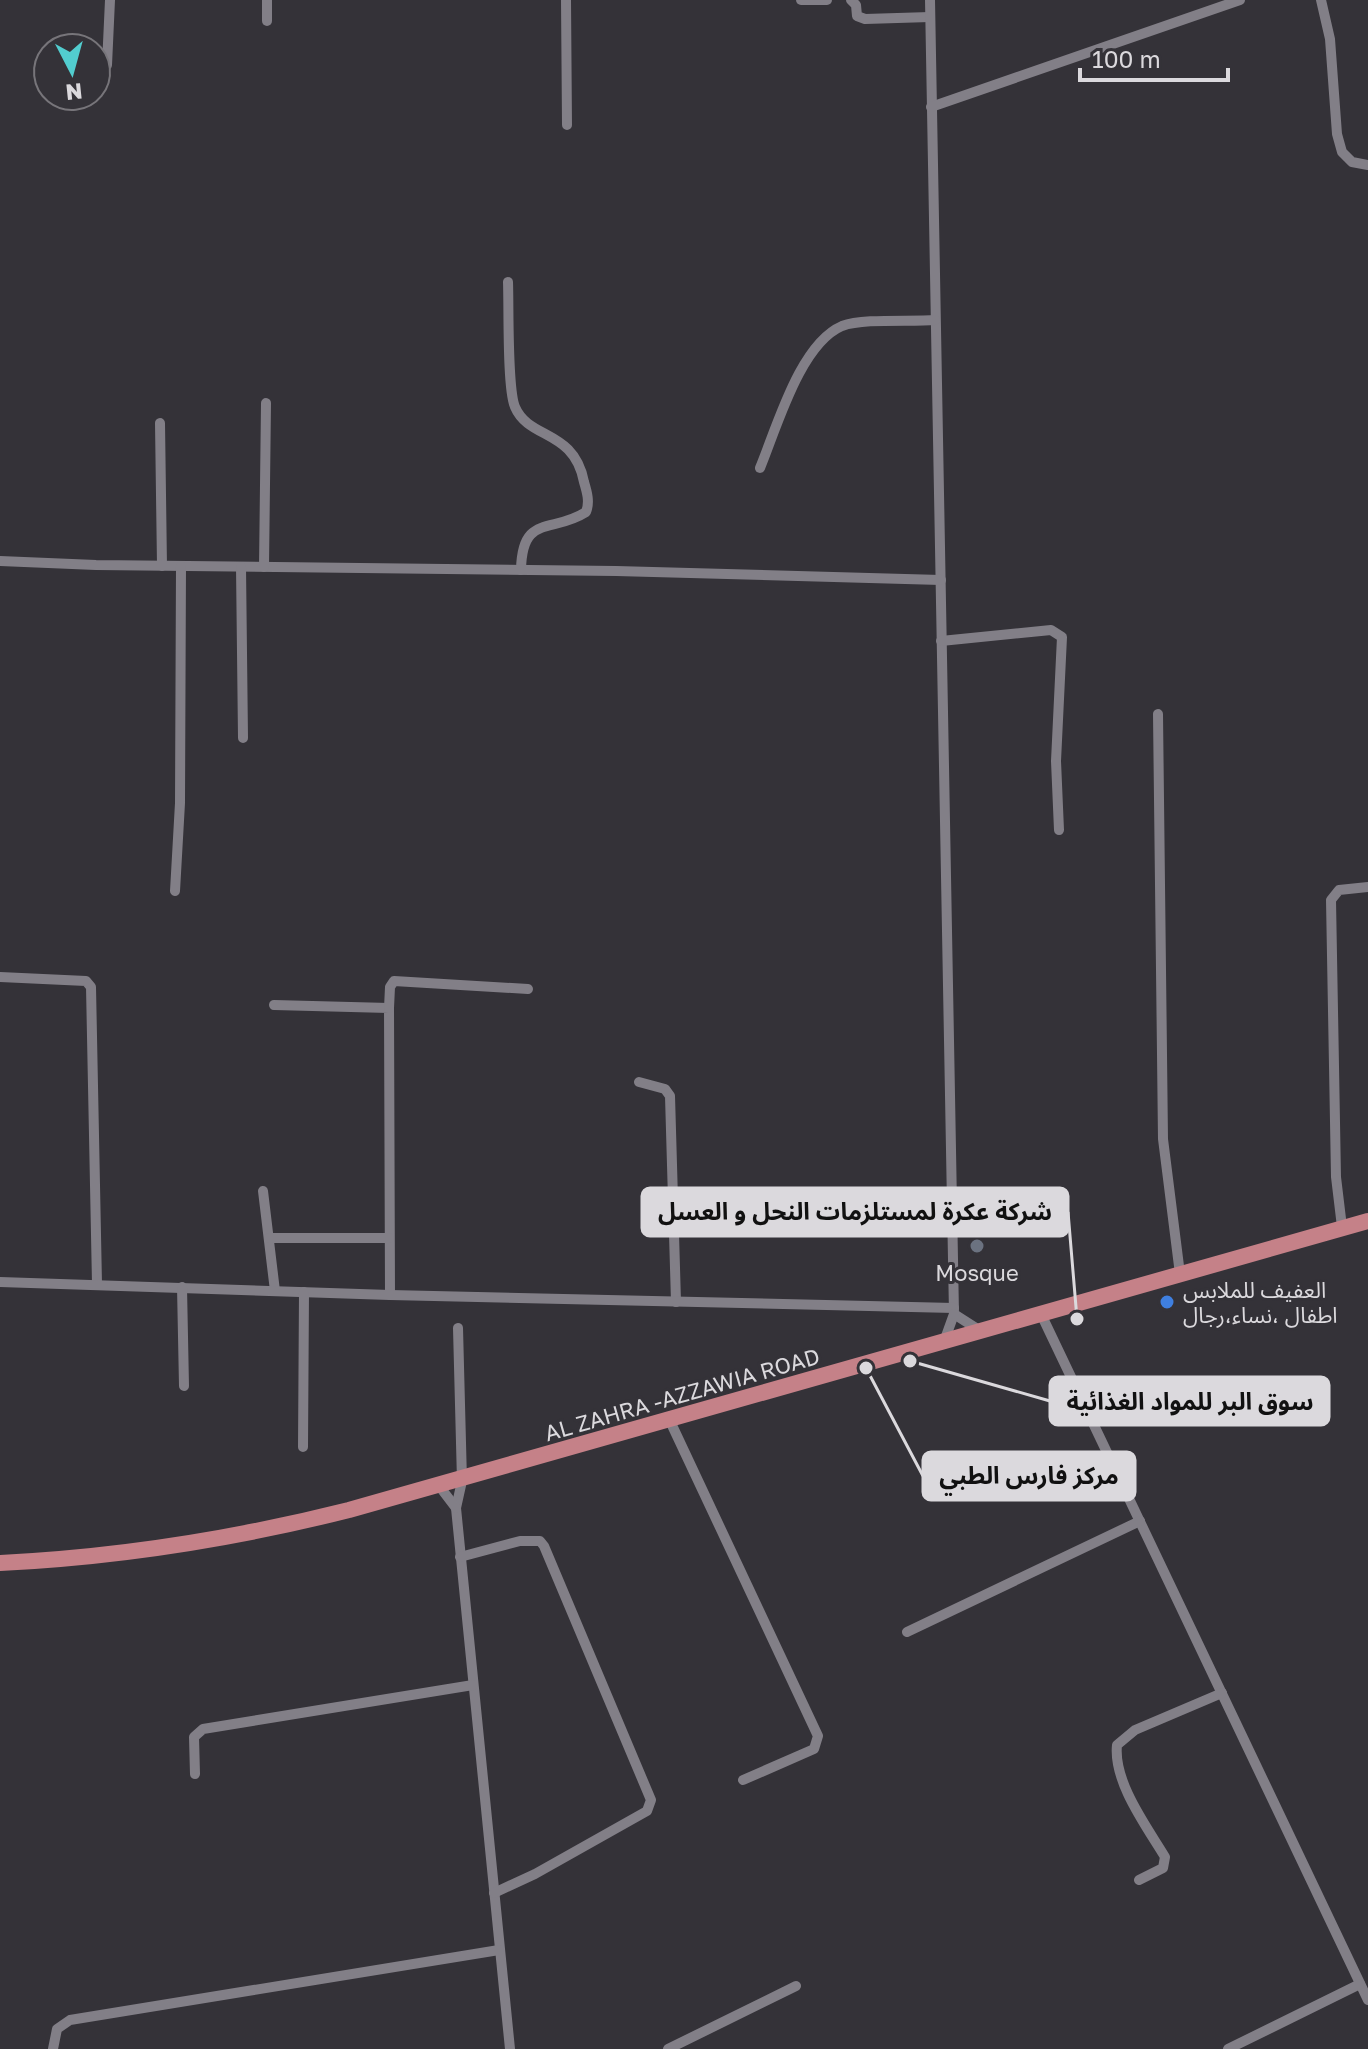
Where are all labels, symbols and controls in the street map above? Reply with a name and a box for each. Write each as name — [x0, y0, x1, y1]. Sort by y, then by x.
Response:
north arrow — [32, 32, 112, 112]
scale bar — [1080, 32, 1228, 82]
text: 100 m — [1092, 44, 1161, 73]
text: N — [64, 78, 84, 107]
callout: شركة عكرة لمستلزمات النحل و العسل — [642, 1188, 1068, 1236]
text: شركة عكرة لمستلزمات النحل و العسل — [658, 1196, 1052, 1226]
marker: Mosque — [968, 1237, 986, 1255]
place label: Mosque — [935, 1259, 1019, 1286]
place label: العفيف للملابس اطفال ،نساء،رجال — [1183, 1276, 1338, 1329]
marker: العفيف للملابس اطفال ،نساء،رجال — [1158, 1293, 1176, 1311]
street label: AL ZAHRA -AZZAWIA ROAD — [541, 1342, 823, 1446]
callout: سوق البر للمواد الغذائية — [1050, 1377, 1329, 1425]
text: سوق البر للمواد الغذائية — [1067, 1386, 1313, 1416]
callout: مركز فارس الطبي — [923, 1452, 1135, 1500]
text: مركز فارس الطبي — [939, 1460, 1119, 1496]

